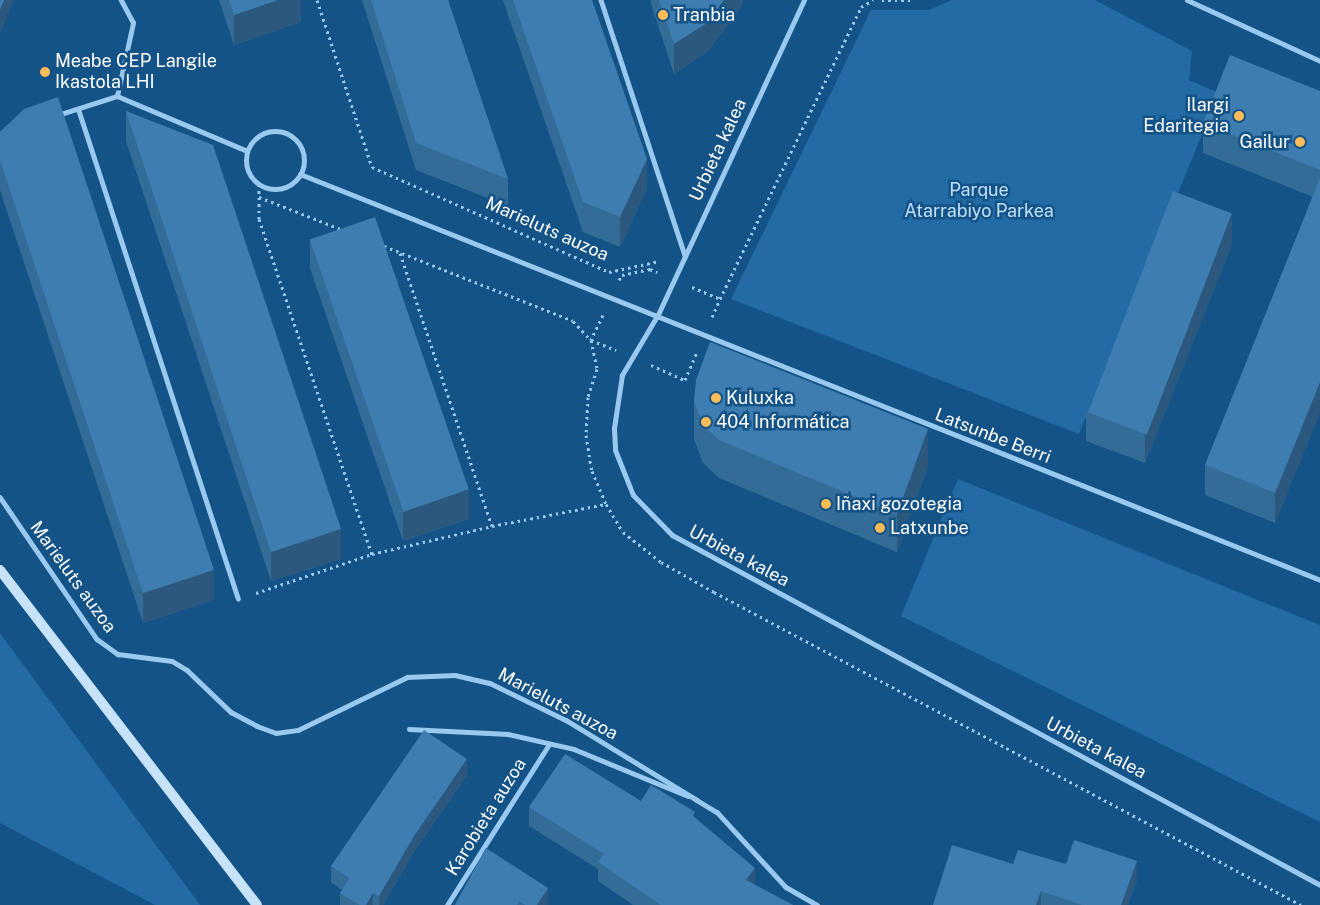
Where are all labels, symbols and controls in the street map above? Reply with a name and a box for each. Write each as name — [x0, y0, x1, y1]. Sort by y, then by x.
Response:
place label: Tranbia — [673, 4, 735, 26]
marker: Tranbia — [657, 9, 669, 21]
place label: Meabe CEP Langile Ikastola LHI — [55, 51, 217, 94]
marker: Meabe CEP Langile Ikastola LHI — [39, 66, 51, 78]
street label: Urbieta kalea — [685, 95, 751, 205]
place label: Ilargi Edaritegia — [1143, 95, 1229, 138]
marker: Ilargi Edaritegia — [1233, 110, 1245, 122]
place label: Gailur — [1240, 131, 1290, 153]
marker: Gailur — [1294, 136, 1306, 148]
park label: Parque Atarrabiyo Parkea — [904, 180, 1054, 222]
street label: Marieluts auzoa — [482, 192, 612, 266]
place label: Kuluxka — [726, 387, 794, 409]
marker: Kuluxka — [710, 392, 722, 404]
street label: Latsunbe Berri — [932, 404, 1054, 468]
place label: 404 Informática — [716, 411, 850, 433]
marker: 404 Informática — [700, 416, 712, 428]
place label: Iñaxi gozotegia — [836, 493, 962, 515]
marker: Iñaxi gozotegia — [820, 498, 832, 510]
street label: Marieluts auzoa — [25, 517, 121, 637]
place label: Latxunbe — [890, 517, 969, 539]
street label: Urbieta kalea — [685, 520, 793, 592]
marker: Latxunbe — [874, 522, 886, 534]
street label: Marieluts auzoa — [494, 663, 622, 745]
street label: Urbieta kalea — [1042, 712, 1150, 784]
street label: Karobieta auzoa — [441, 754, 531, 880]

